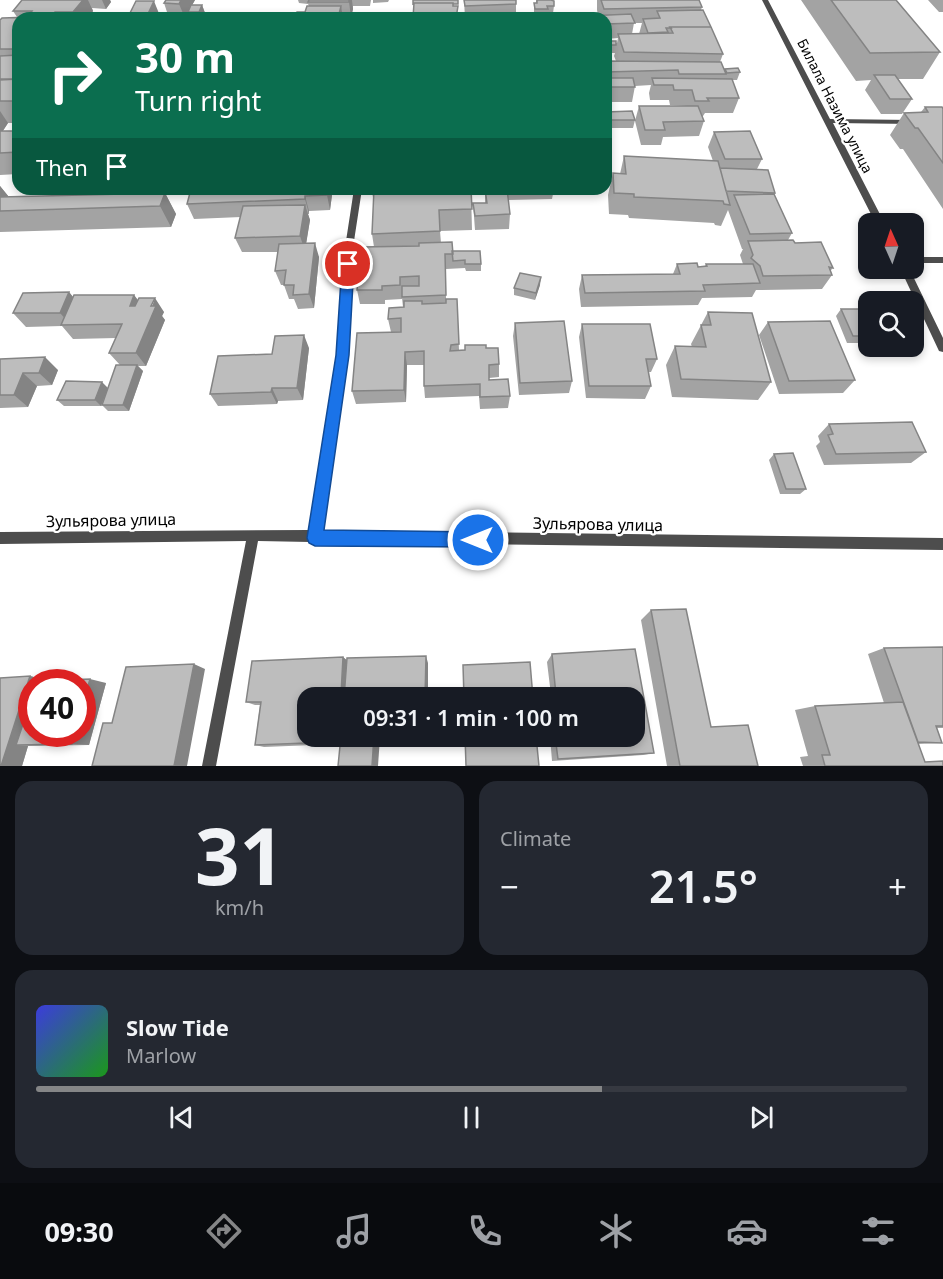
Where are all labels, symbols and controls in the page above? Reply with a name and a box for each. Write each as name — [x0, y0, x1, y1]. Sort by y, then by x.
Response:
text: 30 m — [135, 28, 235, 85]
street label: Билала Назима улица — [793, 35, 878, 176]
icon: right — [36, 36, 114, 114]
text: Turn right — [135, 82, 261, 119]
icon: arrive — [100, 150, 133, 183]
text: Then — [36, 152, 88, 182]
north arrow — [858, 213, 924, 279]
map controls — [858, 213, 924, 357]
pin — [322, 238, 373, 289]
icon: arrive — [331, 247, 364, 280]
button: search — [858, 291, 924, 357]
street label: Зульярова улица — [46, 508, 176, 532]
position arrow — [446, 508, 510, 572]
street label: Зульярова улица — [533, 512, 663, 536]
speed limit sign: 40 — [18, 669, 96, 747]
text: 09:31 · 1 min · 100 m — [363, 702, 579, 732]
text: 31 — [195, 802, 284, 908]
text: Climate — [500, 825, 571, 852]
text: 21.5° — [649, 855, 758, 916]
text: − — [500, 864, 519, 909]
text: + — [888, 864, 907, 909]
text: km/h — [215, 894, 264, 921]
text: Slow Tide — [126, 1012, 229, 1042]
text: Marlow — [126, 1042, 196, 1069]
icon: previous — [165, 1101, 198, 1134]
icon: pause — [455, 1101, 488, 1134]
icon: next — [745, 1101, 778, 1134]
icon: directions — [203, 1210, 245, 1252]
icon: music — [333, 1210, 375, 1252]
icon: phone — [464, 1210, 506, 1252]
icon: climate — [595, 1210, 637, 1252]
icon: car — [726, 1210, 768, 1252]
icon: filters — [857, 1210, 899, 1252]
text: 09:30 — [44, 1213, 114, 1250]

